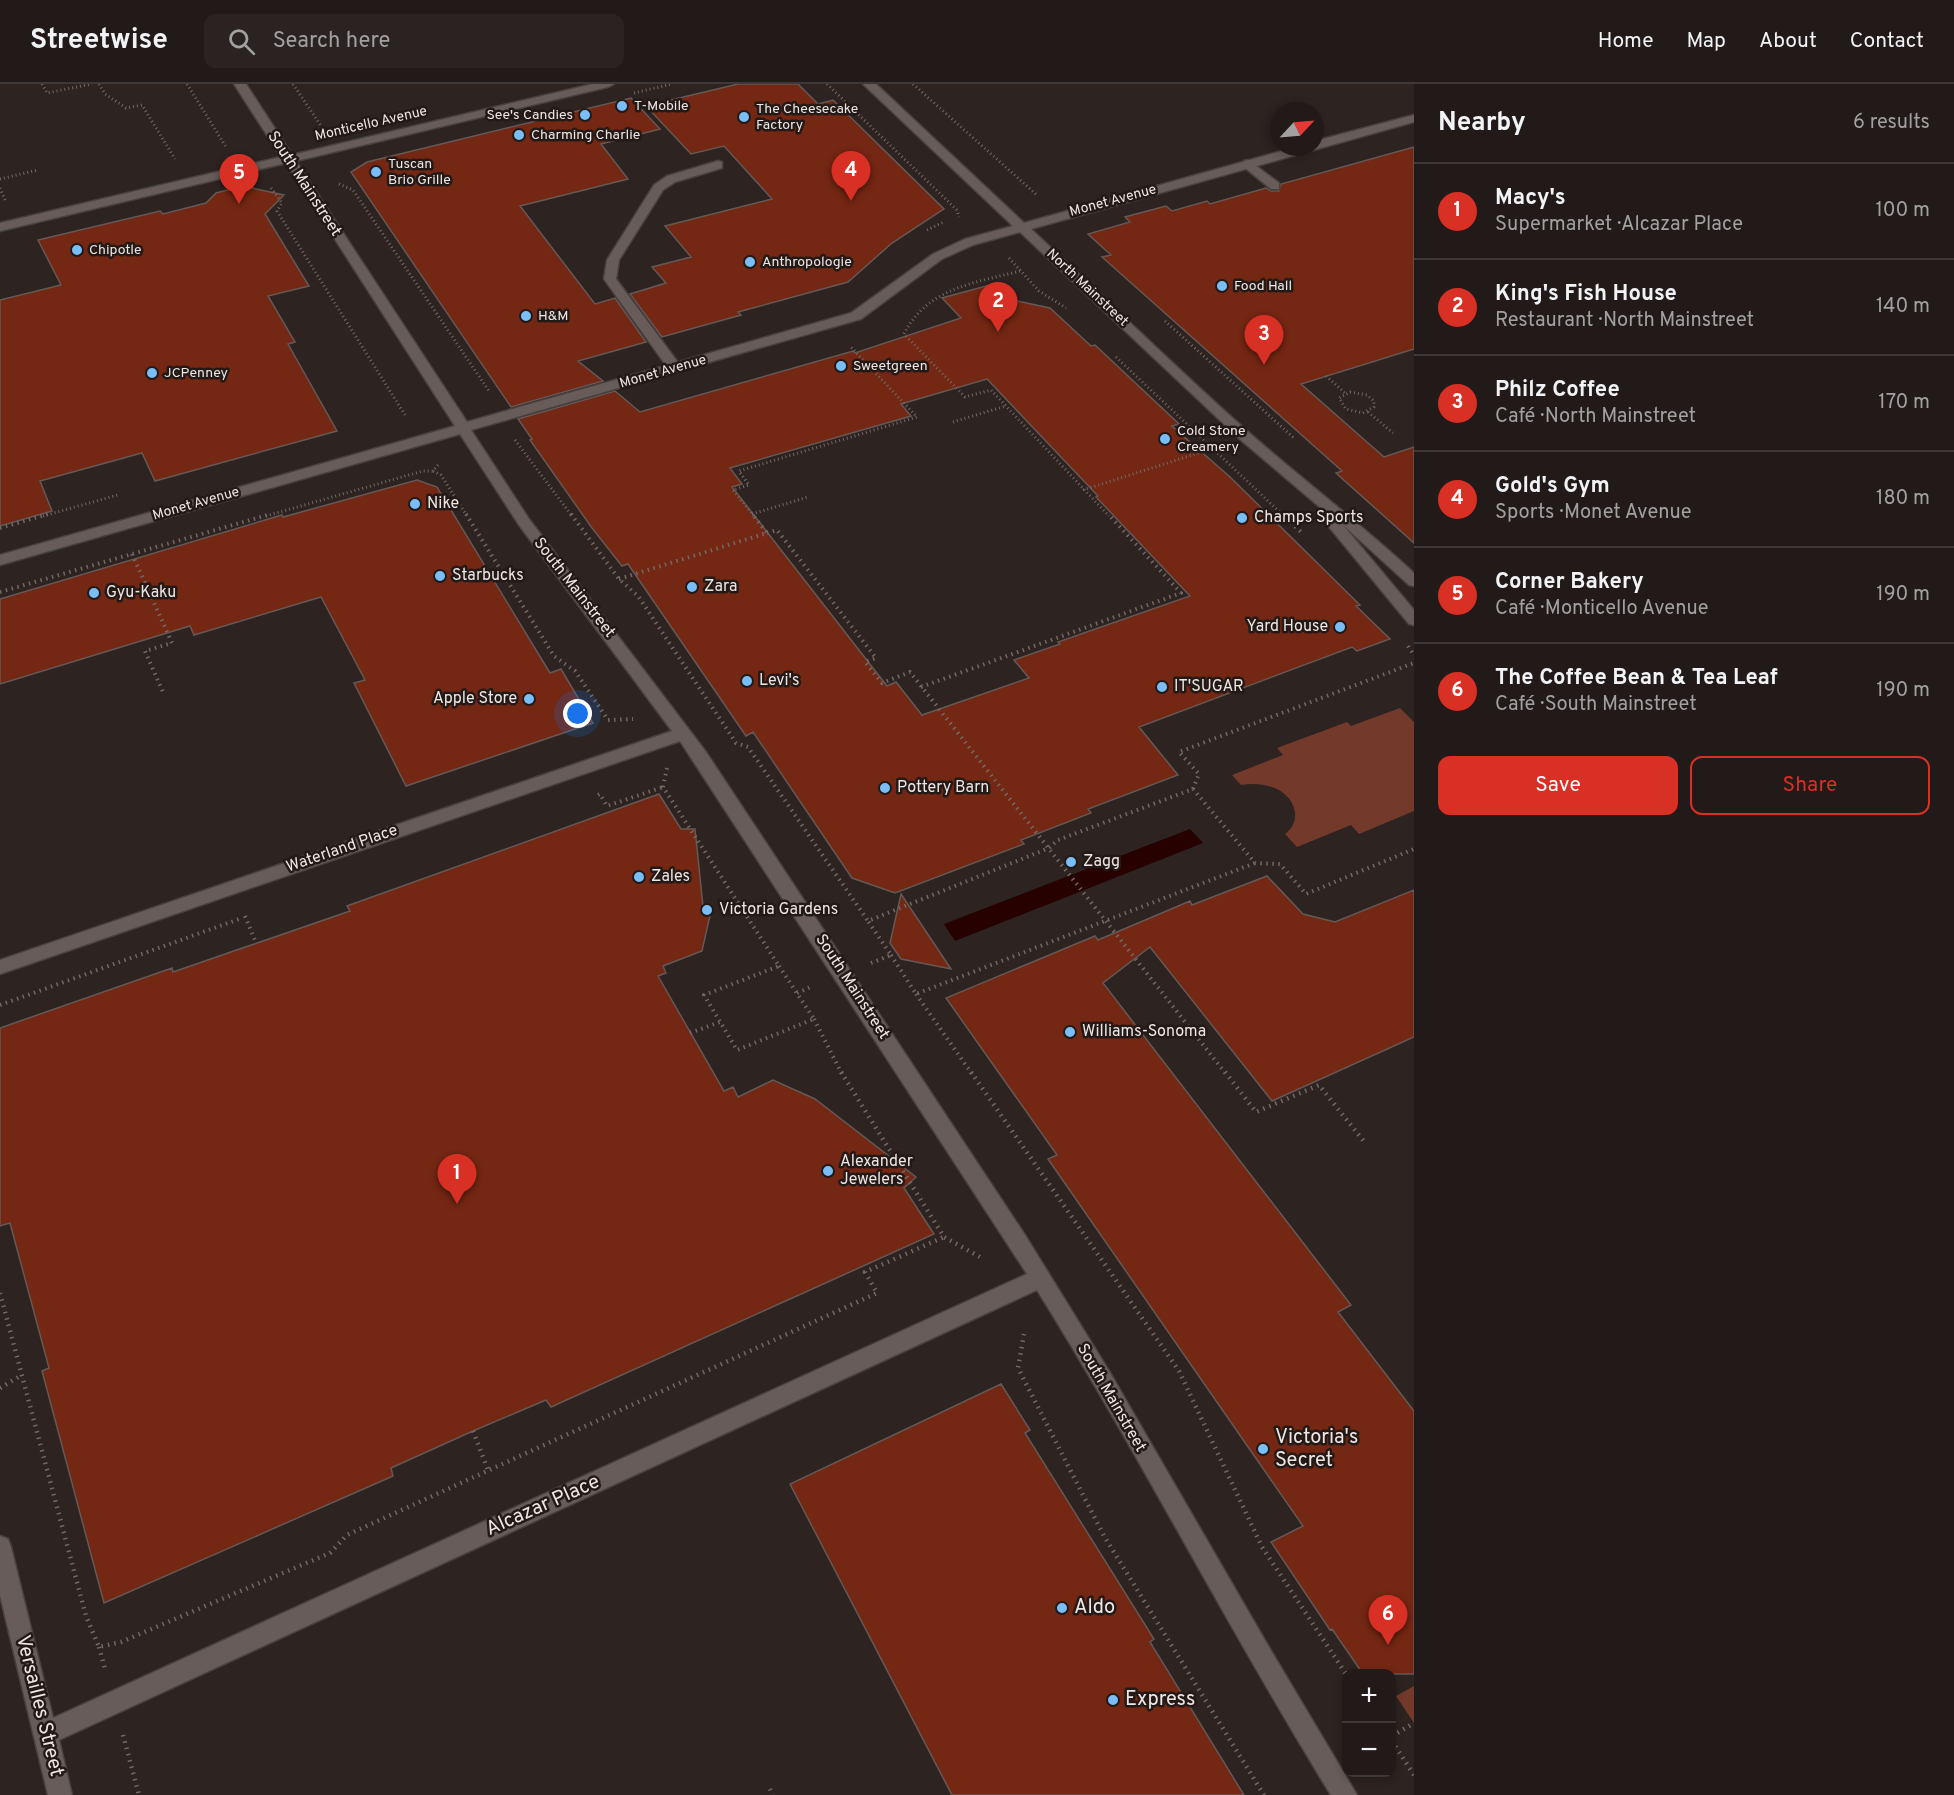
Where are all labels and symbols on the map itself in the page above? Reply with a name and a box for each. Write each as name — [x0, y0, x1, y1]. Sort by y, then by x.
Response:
place label: T-Mobile — [634, 98, 689, 115]
marker: T-Mobile — [615, 99, 629, 113]
place label: The Cheesecake Factory — [756, 101, 858, 134]
north arrow — [1270, 102, 1324, 156]
street label: Monticello Avenue — [313, 103, 429, 145]
place label: See's Candies — [487, 107, 573, 124]
marker: See's Candies — [578, 108, 592, 122]
marker: The Cheesecake Factory — [737, 110, 751, 124]
place label: Charming Charlie — [531, 127, 640, 144]
street label: South Mainstreet — [263, 128, 345, 240]
marker: Charming Charlie — [512, 128, 526, 142]
pin: 4 — [832, 152, 870, 201]
pin: 5 — [220, 154, 258, 204]
place label: Tuscan Brio Grille — [388, 156, 451, 189]
marker: Tuscan Brio Grille — [369, 165, 383, 179]
street label: Monet Avenue — [1068, 181, 1158, 221]
place label: Chipotle — [89, 242, 142, 259]
marker: Chipotle — [70, 243, 84, 257]
street label: North Mainstreet — [1042, 246, 1132, 330]
place label: Anthropologie — [762, 254, 852, 271]
marker: Anthropologie — [743, 255, 757, 269]
place label: Food Hall — [1234, 278, 1292, 295]
marker: Food Hall — [1215, 279, 1229, 293]
pin: 2 — [978, 282, 1018, 332]
place label: H&M — [538, 308, 569, 325]
marker: H&M — [519, 309, 533, 323]
pin: 3 — [1244, 316, 1284, 365]
street label: Monet Avenue — [618, 352, 708, 392]
place label: Sweetgreen — [853, 358, 928, 375]
marker: Sweetgreen — [834, 359, 848, 373]
place label: JCPenney — [164, 365, 228, 382]
marker: JCPenney — [145, 366, 159, 380]
place label: Cold Stone Creamery — [1177, 423, 1246, 456]
marker: Cold Stone Creamery — [1158, 432, 1172, 446]
street label: Monet Avenue — [151, 484, 241, 524]
place label: Nike — [427, 494, 459, 514]
marker: Nike — [408, 497, 422, 511]
place label: Champs Sports — [1254, 508, 1364, 528]
marker: Champs Sports — [1235, 511, 1249, 525]
street label: South Mainstreet — [529, 534, 619, 642]
place label: Starbucks — [452, 566, 524, 586]
marker: Starbucks — [433, 569, 447, 583]
place label: Zara — [704, 577, 737, 597]
marker: Zara — [685, 580, 699, 594]
place label: Gyu-Kaku — [106, 583, 176, 603]
marker: Gyu-Kaku — [87, 586, 101, 600]
place label: Yard House — [1247, 617, 1328, 637]
marker: Yard House — [1333, 620, 1347, 634]
place label: Levi's — [759, 671, 799, 691]
marker: Levi's — [740, 674, 754, 688]
place label: IT'SUGAR — [1174, 677, 1244, 697]
marker: IT'SUGAR — [1155, 680, 1169, 694]
place label: Apple Store — [433, 689, 517, 709]
marker: Apple Store — [522, 692, 536, 706]
your location — [563, 699, 592, 728]
place label: Pottery Barn — [897, 778, 989, 798]
marker: Pottery Barn — [878, 781, 892, 795]
street label: Waterland Place — [284, 821, 400, 877]
place label: Zagg — [1083, 852, 1120, 872]
marker: Zagg — [1064, 855, 1078, 869]
place label: Zales — [651, 867, 690, 887]
marker: Zales — [632, 870, 646, 884]
place label: Victoria Gardens — [719, 900, 838, 920]
marker: Victoria Gardens — [700, 903, 714, 917]
street label: South Mainstreet — [811, 931, 893, 1043]
place label: Williams-Sonoma — [1082, 1022, 1206, 1042]
marker: Williams-Sonoma — [1063, 1025, 1077, 1039]
place label: Alexander Jewelers — [840, 1152, 913, 1190]
pin: 1 — [438, 1154, 476, 1204]
marker: Alexander Jewelers — [821, 1164, 835, 1178]
street label: South Mainstreet — [1072, 1340, 1150, 1456]
place label: Victoria's Secret — [1275, 1425, 1358, 1474]
marker: Victoria's Secret — [1256, 1442, 1270, 1456]
street label: Alcazar Place — [482, 1469, 604, 1543]
place label: Aldo — [1074, 1595, 1115, 1621]
pin: 6 — [1368, 1596, 1408, 1645]
marker: Aldo — [1055, 1601, 1069, 1615]
street label: Versailles Street — [9, 1633, 69, 1779]
place label: Express — [1125, 1687, 1195, 1713]
marker: Express — [1106, 1693, 1120, 1707]

